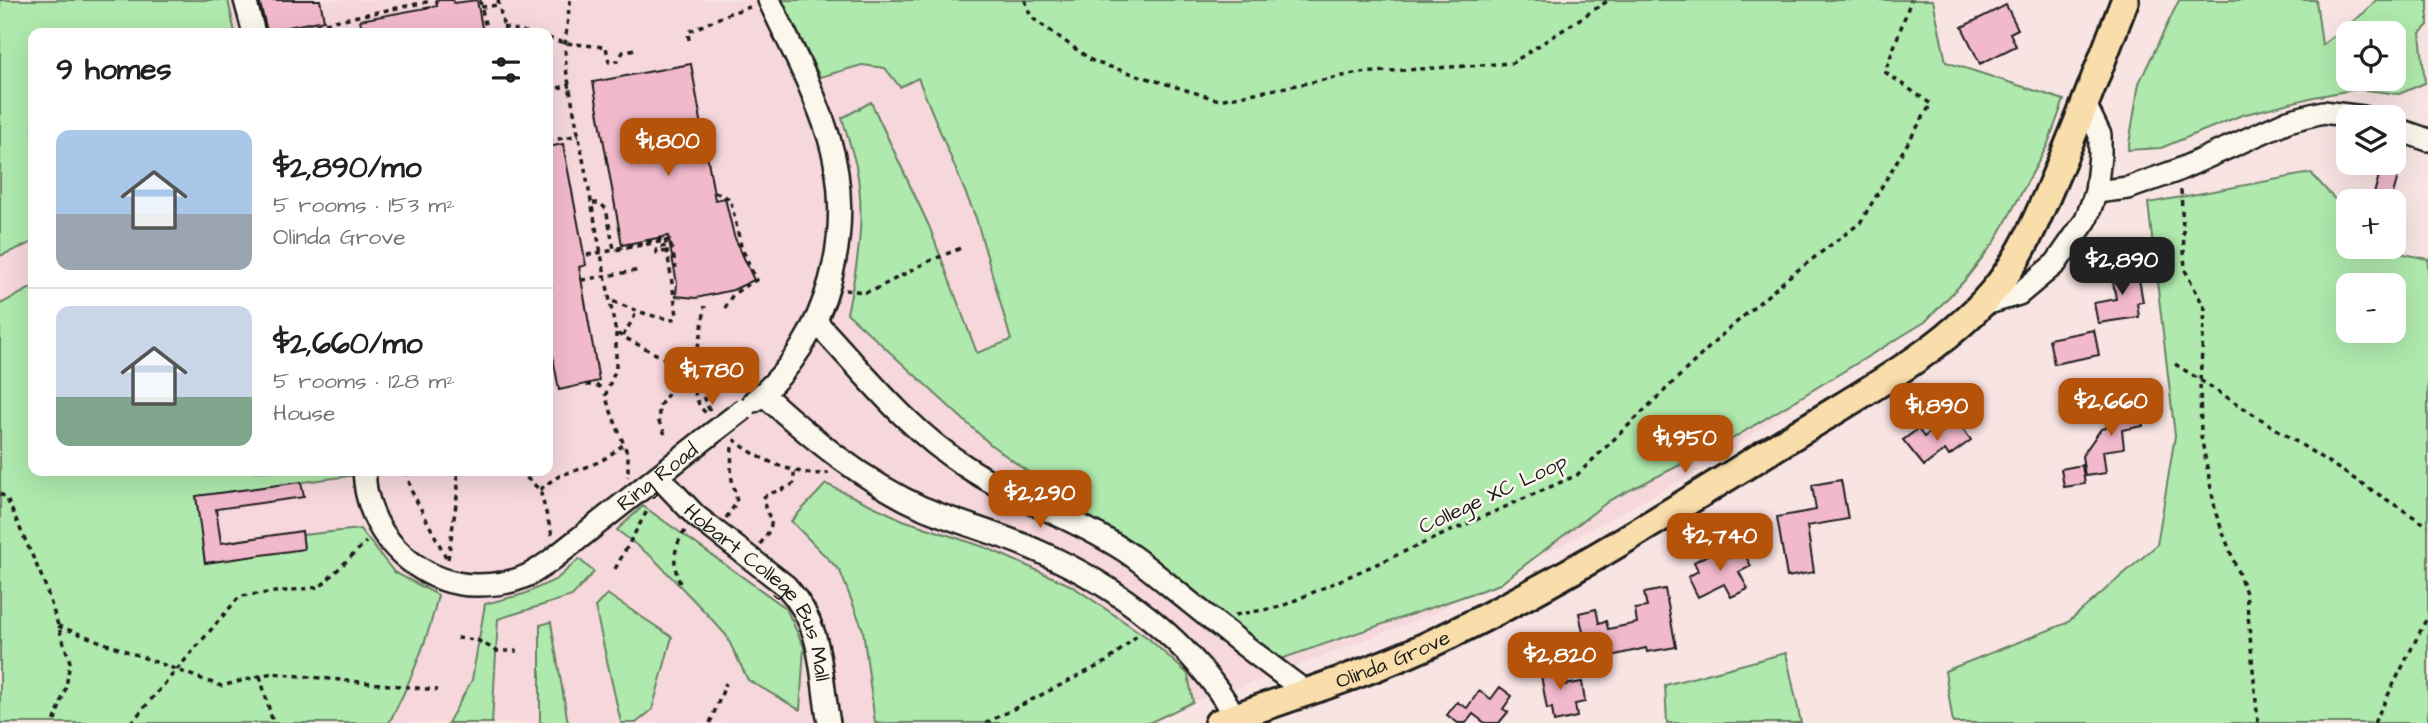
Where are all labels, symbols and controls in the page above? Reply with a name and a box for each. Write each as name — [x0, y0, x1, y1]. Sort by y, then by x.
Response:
map controls — [2336, 21, 2406, 343]
button: locate — [2336, 21, 2406, 91]
text: 9 homes — [56, 49, 171, 91]
icon: filters — [487, 51, 525, 89]
button: layers — [2336, 105, 2406, 175]
pin: $1,800 — [611, 118, 725, 178]
text: $1,800 — [636, 125, 700, 157]
text: $2,890/mo — [273, 147, 422, 189]
icon: home — [112, 158, 196, 242]
text: 5 rooms · 153 m² — [273, 189, 455, 221]
button: + — [2336, 189, 2406, 259]
text: Olinda Grove — [273, 221, 406, 253]
pin: $2,890 — [2065, 238, 2179, 297]
text: $2,890 — [2086, 244, 2158, 276]
button: − — [2336, 273, 2406, 343]
text: $2,660/mo — [273, 323, 423, 365]
icon: home — [112, 334, 196, 418]
pin: $1,780 — [655, 348, 769, 407]
text: $1,780 — [680, 354, 744, 386]
text: 5 rooms · 128 m² — [273, 365, 455, 397]
pin: $2,660 — [2054, 378, 2168, 438]
pin: $1,890 — [1880, 384, 1994, 443]
text: $2,660 — [2074, 385, 2148, 417]
text: $1,890 — [1906, 390, 1968, 422]
text: House — [273, 397, 336, 429]
pin: $1,950 — [1628, 416, 1742, 475]
text: $1,950 — [1653, 422, 1717, 454]
street label: Ring Road — [610, 435, 704, 518]
street label: College XC Loop — [1414, 447, 1573, 543]
pin: $2,290 — [983, 470, 1097, 530]
text: $2,290 — [1005, 477, 1075, 509]
street label: Hobart College Bus Mall — [677, 497, 837, 683]
pin: $2,740 — [1663, 514, 1777, 573]
text: $2,740 — [1683, 520, 1757, 552]
street label: Olinda Grove — [1332, 622, 1455, 695]
pin: $2,820 — [1503, 632, 1617, 692]
text: $2,820 — [1524, 639, 1596, 671]

